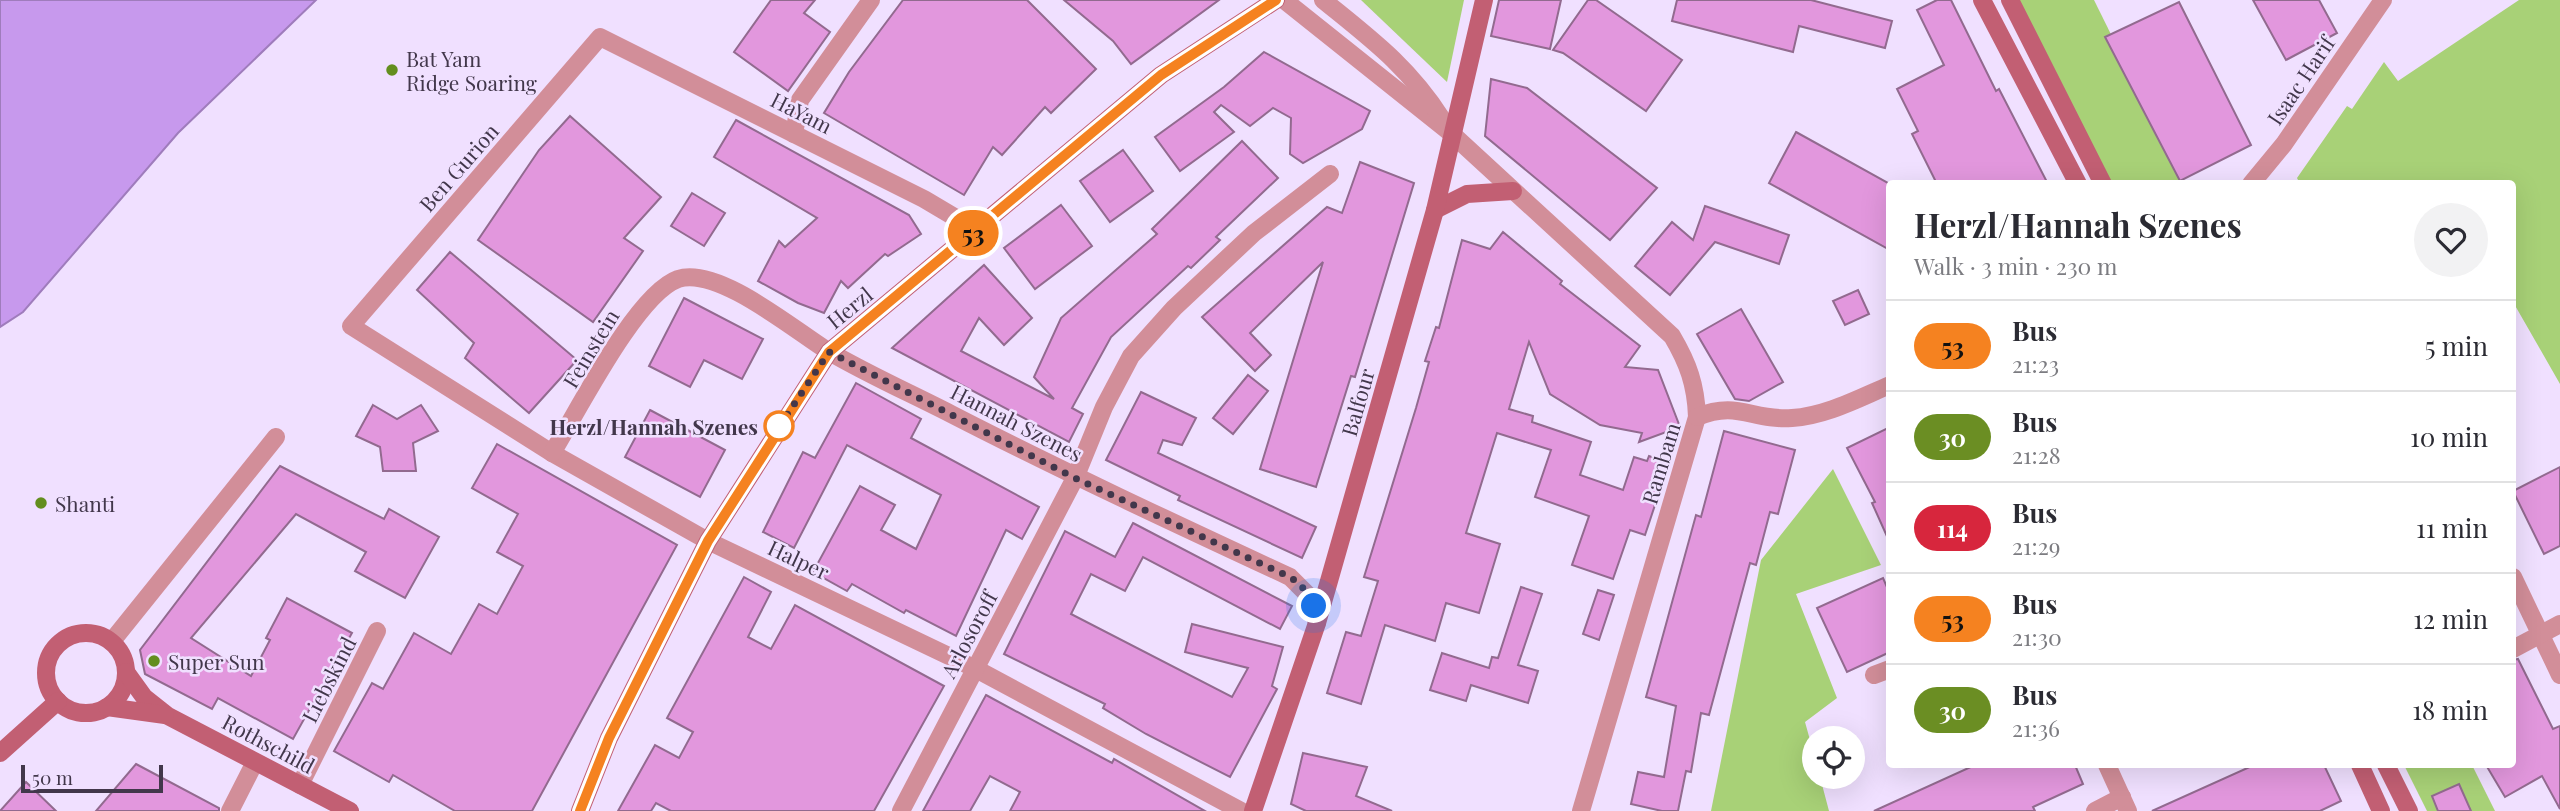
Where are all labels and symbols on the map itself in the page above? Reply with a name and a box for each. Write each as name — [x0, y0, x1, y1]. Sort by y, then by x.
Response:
street label: Isaac Harif — [2260, 28, 2341, 130]
place label: Bat Yam Ridge Soaring — [406, 44, 537, 96]
marker: Bat Yam Ridge Soaring — [384, 62, 400, 78]
street label: HaYam — [767, 85, 838, 139]
street label: Ben Gurion — [412, 117, 504, 217]
line badge: 53 — [942, 210, 1004, 256]
street label: Herzl — [820, 280, 878, 334]
street label: Feinstein — [556, 303, 625, 392]
street label: Balfour — [1334, 364, 1380, 439]
street label: Hannah Szenes — [947, 377, 1087, 467]
marker: Herzl/Hannah Szenes — [764, 411, 794, 441]
place label: Herzl/Hannah Szenes — [549, 412, 758, 440]
street label: Rambam — [1634, 419, 1686, 507]
place label: Shanti — [55, 489, 115, 517]
marker: Shanti — [33, 495, 49, 511]
street label: Halper — [764, 533, 835, 586]
street label: Arlosoroff — [933, 584, 1004, 683]
your location — [1296, 588, 1331, 623]
street label: Liebskind — [294, 631, 362, 727]
place label: Super Sun — [168, 647, 265, 675]
marker: Super Sun — [146, 653, 162, 669]
street label: Rothschild — [218, 707, 320, 779]
scale bar — [21, 762, 163, 794]

